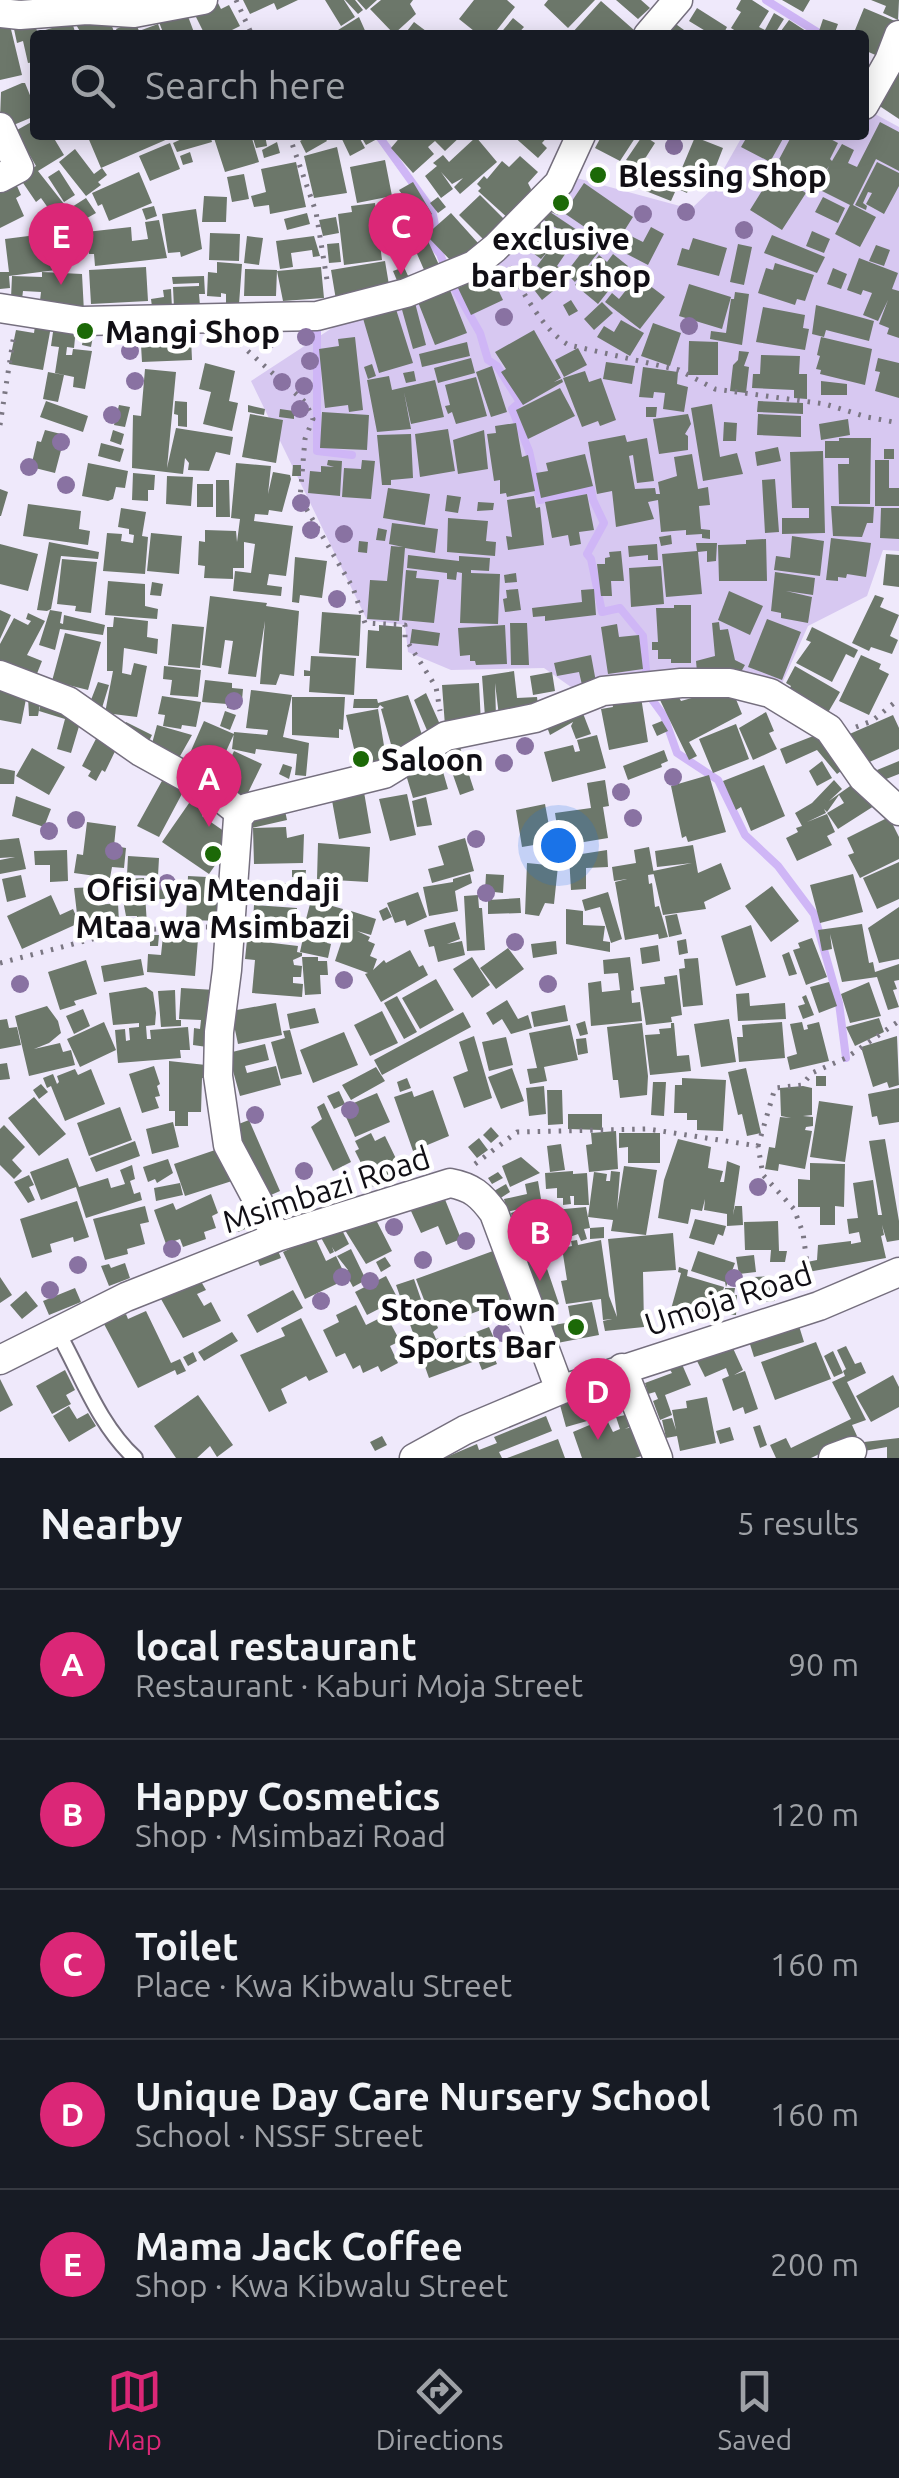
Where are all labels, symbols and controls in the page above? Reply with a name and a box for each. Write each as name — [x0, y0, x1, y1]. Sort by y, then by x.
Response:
search box — [30, 30, 869, 140]
icon: search — [65, 58, 120, 113]
text: Search here — [145, 64, 346, 106]
place label: Blessing Shop — [618, 157, 827, 193]
marker: Blessing Shop — [587, 164, 609, 186]
pin: C — [368, 192, 434, 275]
marker: exclusive barber shop — [550, 192, 572, 214]
pin: E — [28, 202, 94, 285]
place label: exclusive barber shop — [471, 220, 651, 293]
place label: Mangi Shop — [105, 313, 280, 349]
marker: Mangi Shop — [74, 320, 96, 342]
place label: Saloon — [381, 741, 484, 777]
pin: A — [176, 744, 242, 827]
marker: Saloon — [350, 748, 372, 770]
your location — [533, 820, 584, 871]
marker: Ofisi ya Mtendaji Mtaa wa Msimbazi — [202, 843, 224, 865]
place label: Ofisi ya Mtendaji Mtaa wa Msimbazi — [75, 871, 351, 944]
street label: Msimbazi Road — [218, 1139, 434, 1239]
pin: B — [508, 1198, 572, 1281]
street label: Umoja Road — [640, 1254, 816, 1342]
place label: Stone Town Sports Bar — [381, 1291, 556, 1364]
marker: Stone Town Sports Bar — [565, 1316, 587, 1338]
pin: D — [566, 1358, 630, 1440]
text: Nearby — [40, 1500, 183, 1547]
text: 5 results — [737, 1505, 859, 1541]
text: local restaurant — [135, 1625, 417, 1667]
text: A — [61, 1646, 84, 1682]
text: 90 m — [788, 1646, 859, 1682]
text: Restaurant · Kaburi Moja Street — [135, 1667, 583, 1703]
text: Happy Cosmetics — [135, 1775, 440, 1817]
text: B — [62, 1796, 83, 1832]
text: 120 m — [770, 1796, 859, 1832]
text: Shop · Msimbazi Road — [135, 1817, 446, 1853]
text: Toilet — [135, 1925, 238, 1967]
text: C — [62, 1946, 83, 1982]
text: 160 m — [770, 1946, 859, 1982]
text: Place · Kwa Kibwalu Street — [135, 1967, 512, 2003]
text: Unique Day Care Nursery School — [135, 2075, 711, 2117]
text: D — [61, 2096, 84, 2132]
text: 160 m — [770, 2096, 859, 2132]
text: School · NSSF Street — [135, 2117, 423, 2153]
text: Mama Jack Coffee — [135, 2225, 463, 2267]
text: E — [63, 2246, 82, 2282]
text: 200 m — [770, 2246, 859, 2282]
text: Shop · Kwa Kibwalu Street — [135, 2267, 508, 2303]
tab: Map — [107, 2364, 162, 2455]
tab: Directions — [376, 2364, 504, 2455]
tab: Saved — [718, 2364, 792, 2455]

